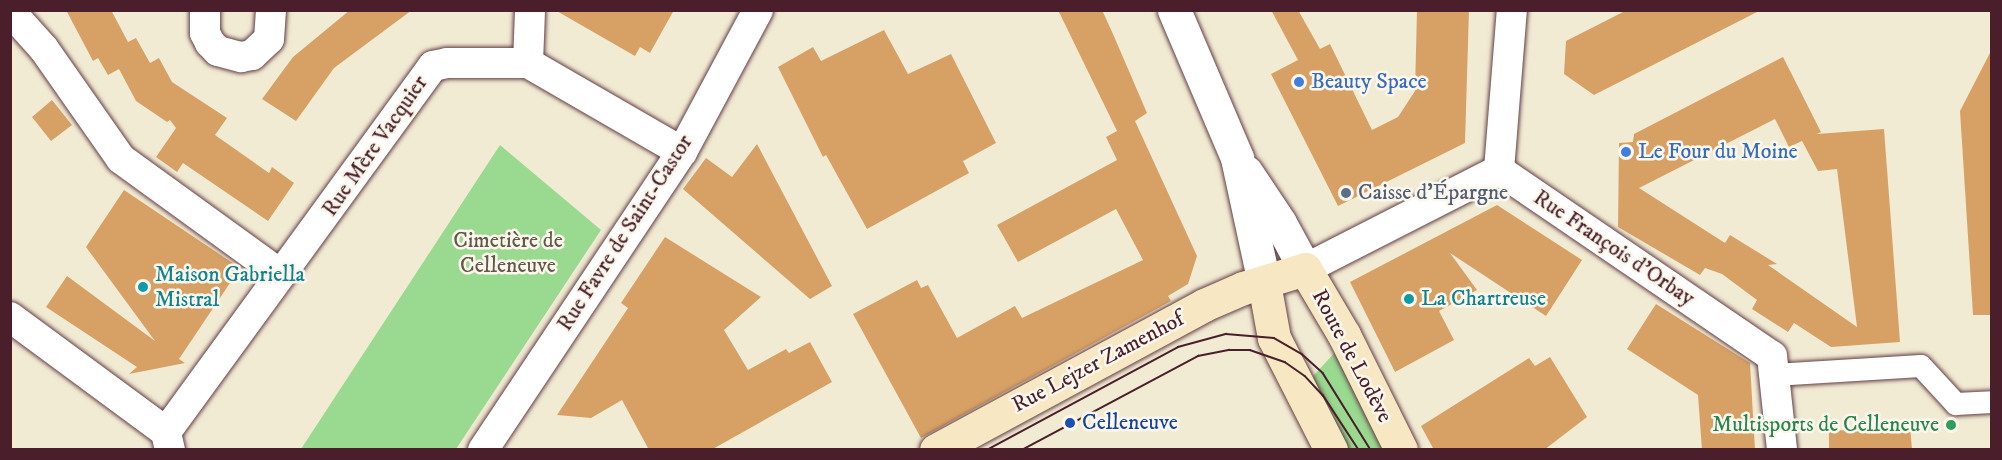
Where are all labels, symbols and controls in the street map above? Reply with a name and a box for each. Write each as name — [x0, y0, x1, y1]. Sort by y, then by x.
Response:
place label: Beauty Space — [1311, 69, 1427, 95]
street label: Rue Mère Vacquier — [317, 71, 433, 221]
marker: Beauty Space — [1292, 75, 1306, 89]
street label: Rue Favre de Saint-Castor — [552, 130, 698, 336]
place label: Le Four du Moine — [1638, 139, 1798, 165]
marker: Le Four du Moine — [1619, 145, 1633, 159]
place label: Caisse d'Épargne — [1358, 180, 1508, 206]
street label: Rue François d'Orbay — [1528, 184, 1700, 312]
marker: Caisse d'Épargne — [1339, 186, 1353, 200]
park label: Cimetière de Celleneuve — [453, 227, 563, 278]
place label: Maison Gabriella Mistral — [155, 261, 305, 312]
marker: Maison Gabriella Mistral — [136, 280, 150, 294]
street label: Route de Lodève — [1306, 285, 1398, 427]
place label: La Chartreuse — [1421, 286, 1546, 312]
marker: La Chartreuse — [1402, 292, 1416, 306]
street label: Rue Lejzer Zamenhof — [1008, 306, 1188, 418]
place label: Celleneuve — [1082, 410, 1178, 436]
place label: Multisports de Celleneuve — [1712, 412, 1939, 438]
marker: Celleneuve — [1063, 416, 1077, 430]
marker: Multisports de Celleneuve — [1944, 418, 1958, 432]

